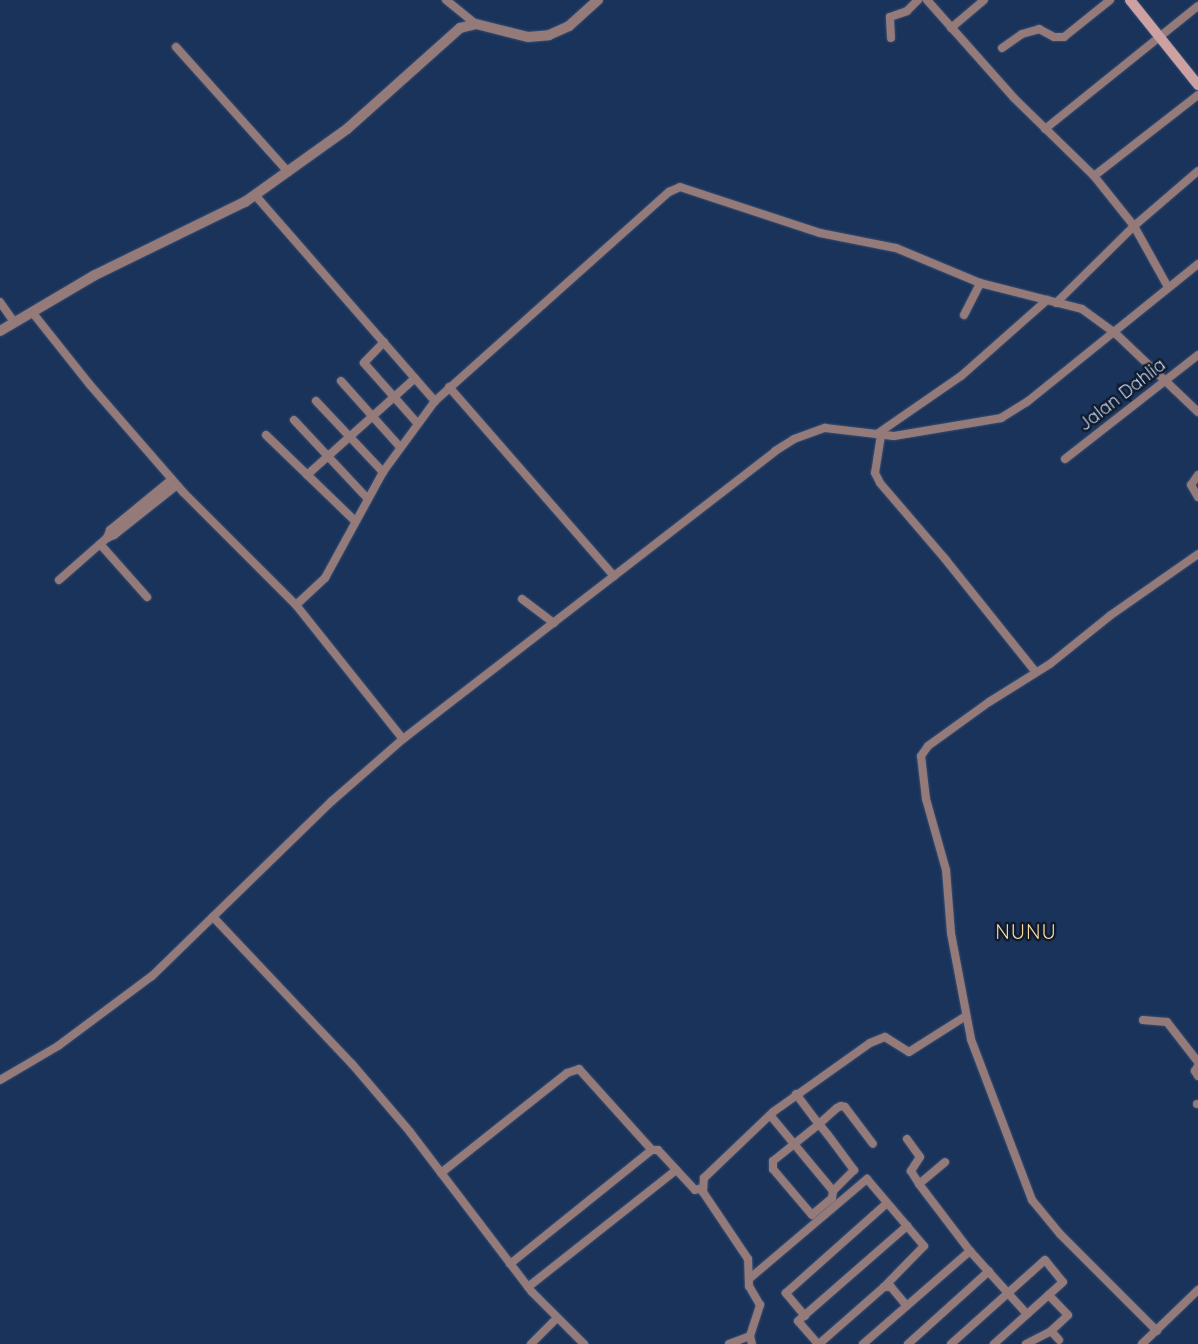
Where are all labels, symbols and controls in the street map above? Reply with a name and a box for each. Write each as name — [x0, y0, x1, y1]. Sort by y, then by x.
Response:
street label: Jalan Dahlia — [1074, 354, 1170, 436]
district label: NUNU — [995, 919, 1057, 943]

